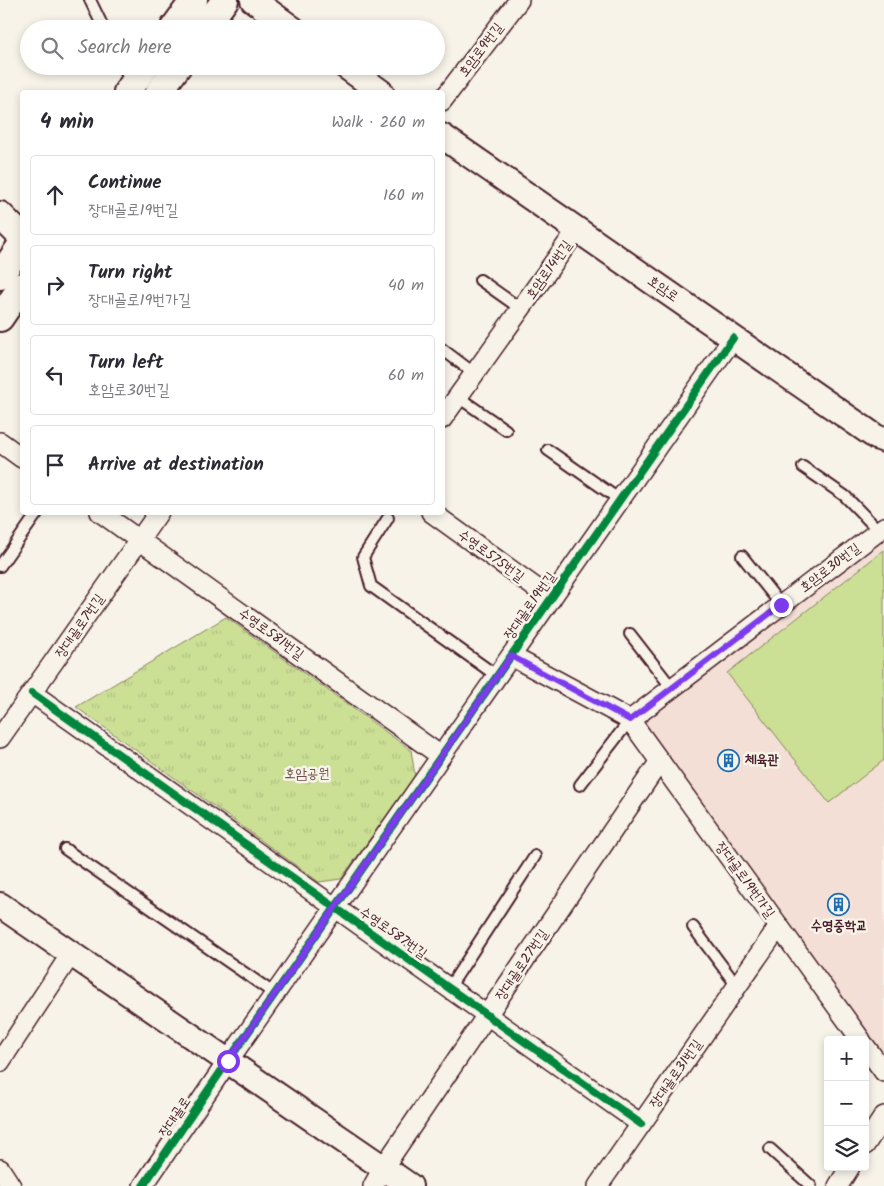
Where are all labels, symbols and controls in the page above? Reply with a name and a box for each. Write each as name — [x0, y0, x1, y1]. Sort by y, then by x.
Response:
street label: 호암로9번길 — [453, 18, 509, 82]
search box — [20, 20, 445, 75]
text: Search here — [78, 33, 172, 63]
icon: search — [38, 34, 66, 62]
text: 4 min — [40, 106, 94, 139]
text: Walk · 260 m — [332, 110, 425, 135]
text: Continue — [88, 168, 161, 198]
icon: ahead — [41, 181, 69, 209]
text: 160 m — [383, 183, 424, 208]
text: 장대골로19번길 — [88, 198, 178, 223]
street label: 호암로14번길 — [520, 235, 578, 304]
text: Turn right — [88, 258, 173, 288]
street label: 호암로 — [643, 270, 683, 308]
icon: right — [41, 271, 69, 299]
text: 40 m — [388, 273, 424, 298]
text: 장대골로19번가길 — [88, 288, 191, 313]
text: Turn left — [88, 348, 163, 378]
icon: left — [41, 361, 69, 389]
text: 60 m — [388, 363, 424, 388]
text: 호암로30번길 — [88, 378, 170, 403]
text: Arrive at destination — [88, 450, 264, 480]
icon: arrive — [41, 451, 69, 479]
street label: 수영로575번길 — [453, 524, 530, 588]
street label: 호암로30번길 — [795, 537, 866, 598]
street label: 장대골로19번길 — [498, 567, 562, 645]
street label: 장대골로7번길 — [50, 589, 111, 663]
route end — [770, 594, 793, 617]
street label: 수영로581번길 — [234, 603, 309, 666]
building icon: 체육관 — [717, 748, 741, 772]
place label: 체육관 — [744, 749, 780, 771]
park label: 호암공원 — [284, 763, 330, 785]
street label: 장대골로19번가길 — [710, 837, 781, 923]
building icon: 수영중학교 — [827, 892, 851, 916]
street label: 수영로587번길 — [354, 901, 432, 965]
place label: 수영중학교 — [811, 915, 867, 937]
street label: 장대골로27번길 — [490, 924, 555, 1005]
street label: 장대골로31번길 — [644, 1034, 708, 1113]
map controls — [824, 1036, 869, 1171]
button: + — [824, 1036, 869, 1081]
route start — [217, 1050, 240, 1073]
button: − — [824, 1081, 869, 1126]
street label: 장대골로 — [153, 1092, 197, 1142]
button: layers — [824, 1126, 869, 1171]

